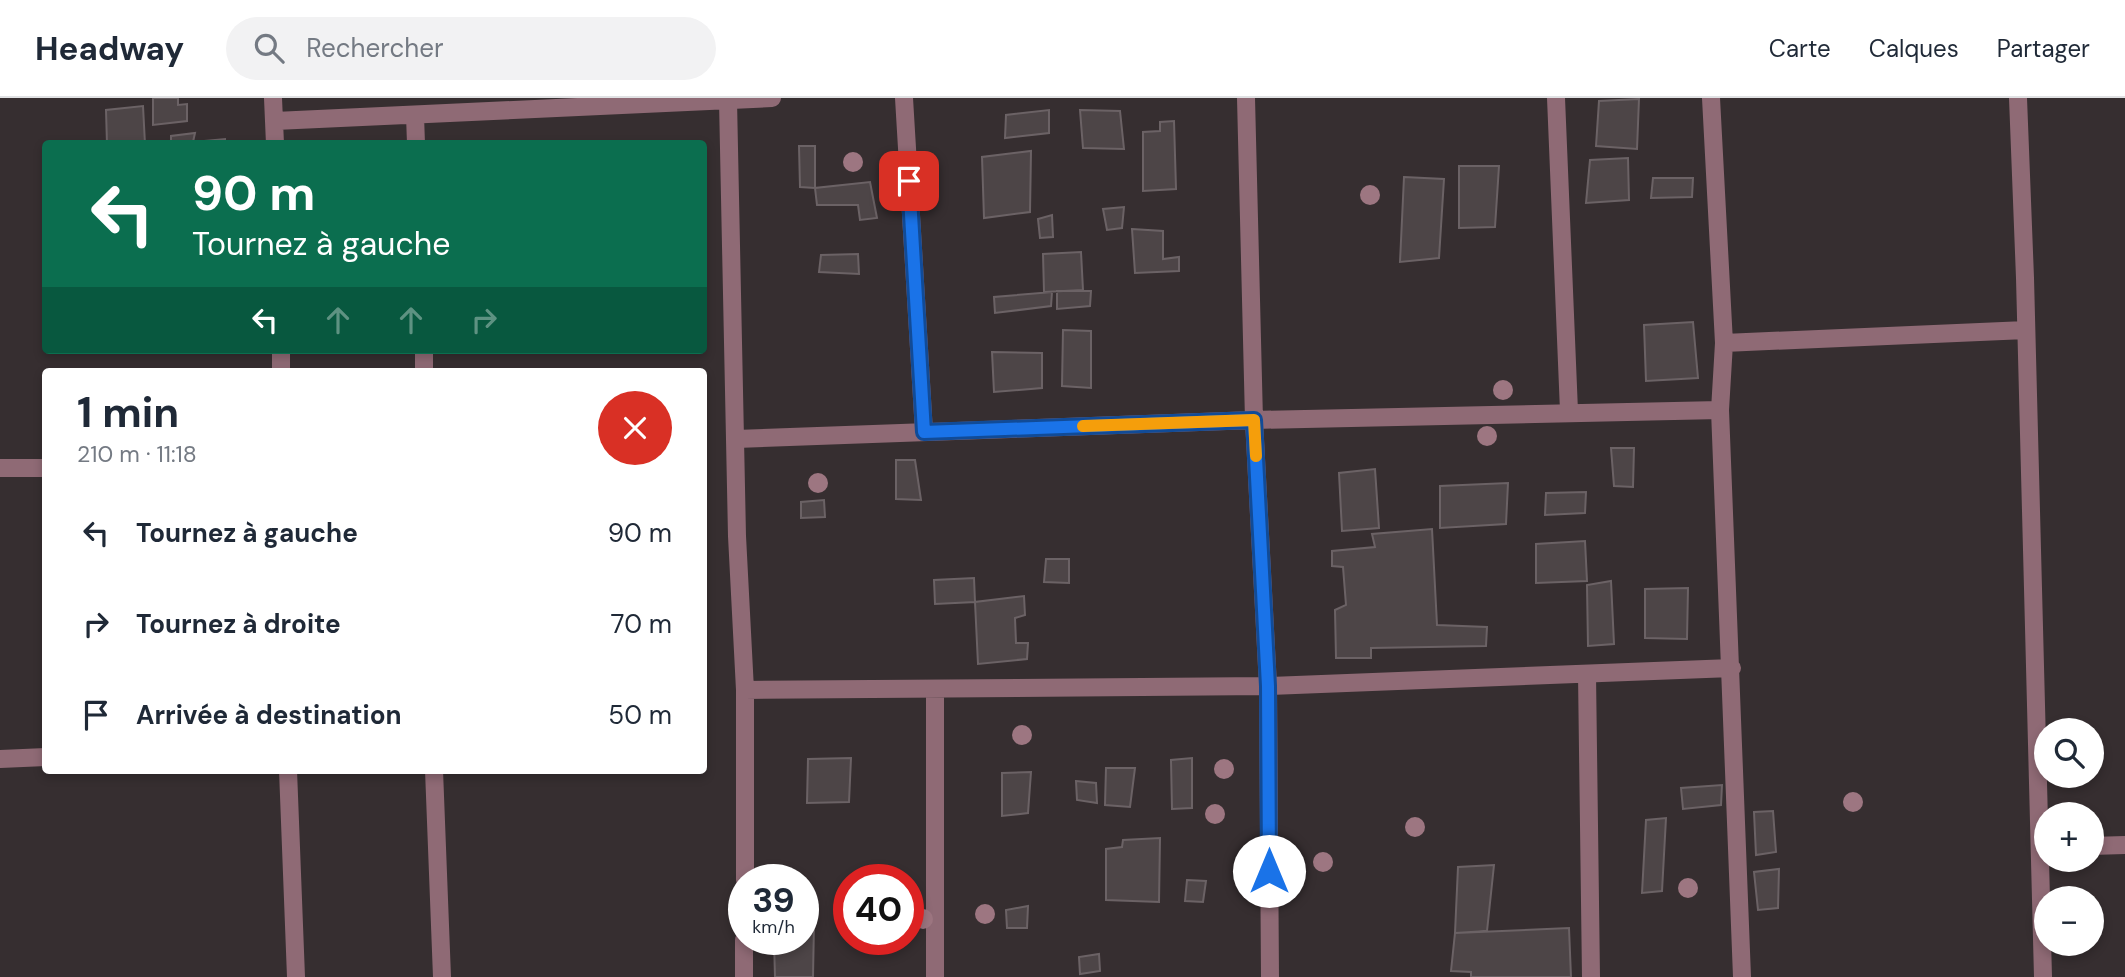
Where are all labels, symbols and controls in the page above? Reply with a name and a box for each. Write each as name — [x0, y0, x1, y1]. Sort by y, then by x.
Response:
search box — [226, 17, 716, 80]
text: Headway — [35, 27, 184, 70]
icon: search — [250, 29, 288, 67]
text: Rechercher — [306, 31, 444, 65]
text: Carte — [1769, 33, 1831, 64]
text: Calques — [1869, 33, 1959, 64]
text: Partager — [1997, 33, 2090, 64]
pin — [879, 151, 939, 211]
text: 90 m — [192, 161, 315, 225]
icon: arrive — [890, 162, 928, 200]
icon: left — [77, 168, 168, 259]
text: Tournez à gauche — [192, 223, 450, 265]
icon: left — [246, 301, 284, 339]
icon: ahead — [319, 301, 357, 339]
icon: ahead — [392, 301, 430, 339]
icon: right — [465, 301, 503, 339]
text: 1 min — [77, 385, 179, 440]
button: close — [598, 391, 672, 465]
text: 210 m · 11:18 — [77, 439, 197, 469]
icon: left — [77, 514, 115, 552]
text: Tournez à gauche — [136, 516, 358, 550]
text: 90 m — [608, 516, 672, 550]
icon: right — [77, 605, 115, 643]
text: Tournez à droite — [136, 607, 341, 641]
text: 70 m — [611, 607, 672, 641]
icon: arrive — [77, 696, 115, 734]
text: Arrivée à destination — [136, 698, 402, 732]
text: 50 m — [608, 698, 672, 732]
map controls — [2034, 718, 2104, 956]
button: search — [2034, 718, 2104, 788]
button: + — [2034, 802, 2104, 872]
position arrow — [1232, 834, 1306, 908]
speed limit sign: 40 — [833, 864, 924, 955]
text: 39 — [752, 877, 795, 923]
button: − — [2034, 886, 2104, 956]
text: km/h — [752, 915, 795, 939]

